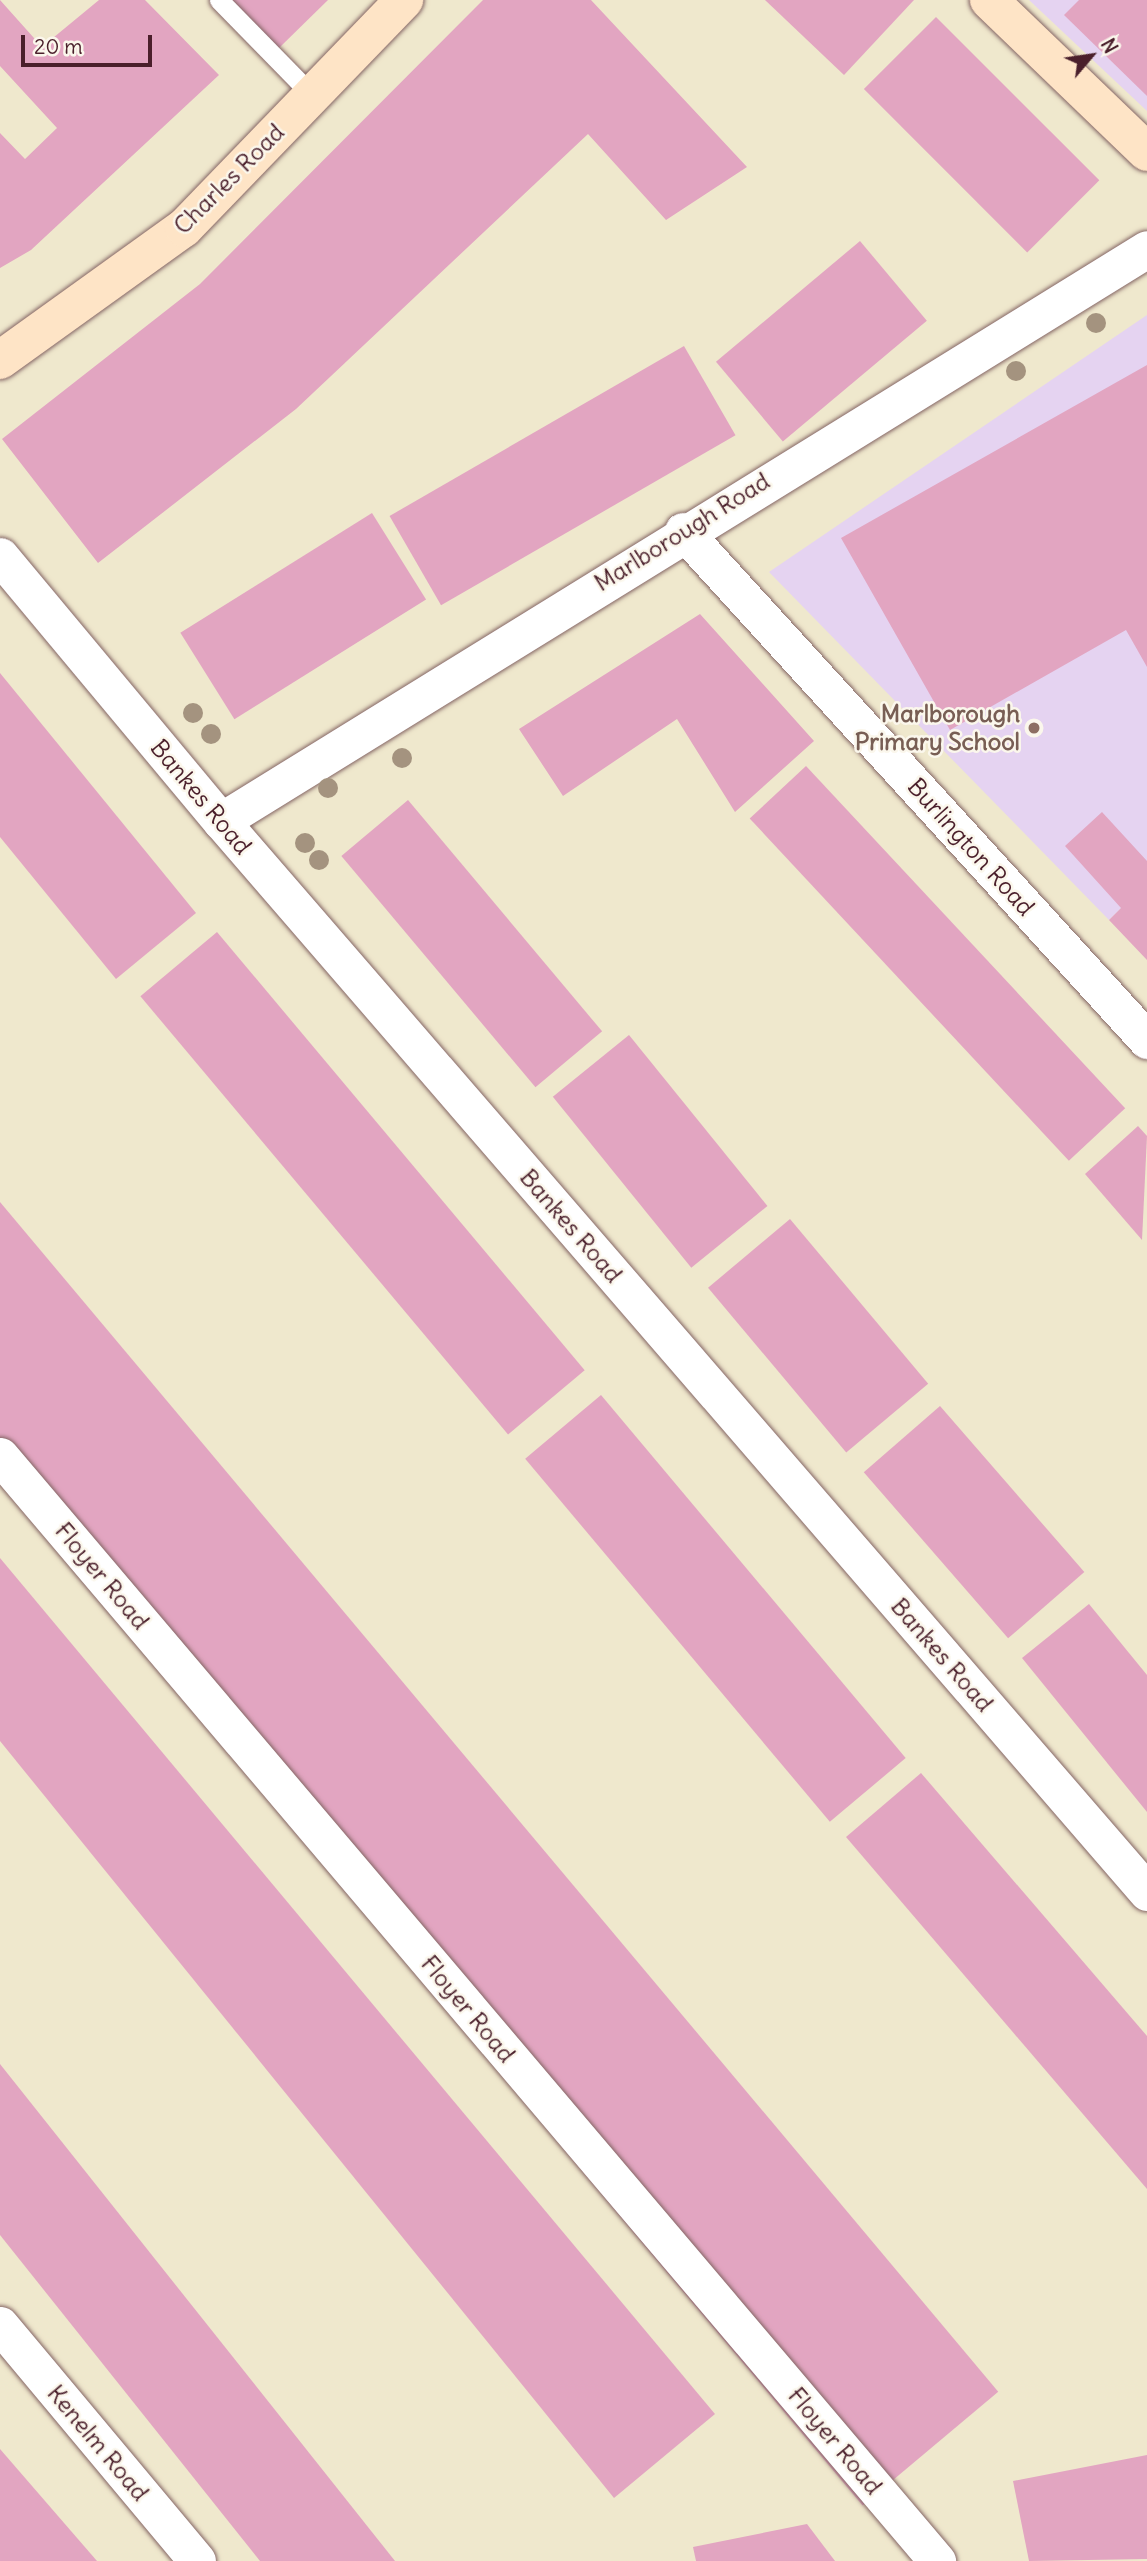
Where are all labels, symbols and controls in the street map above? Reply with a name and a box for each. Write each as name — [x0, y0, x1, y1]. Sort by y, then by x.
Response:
scale bar — [24, 21, 156, 65]
north arrow — [1056, 21, 1126, 91]
text: 20 m — [34, 33, 83, 60]
text: N — [1096, 34, 1123, 57]
street label: Charles Road — [168, 118, 290, 240]
street label: Marlborough Road — [589, 466, 775, 598]
place label: Marlborough Primary School — [855, 700, 1020, 756]
marker: Marlborough Primary School — [1026, 720, 1042, 736]
street label: Bankes Road — [145, 734, 257, 860]
street label: Burlington Road — [902, 772, 1040, 922]
street label: Bankes Road — [514, 1163, 628, 1289]
street label: Floyer Road — [49, 1517, 155, 1635]
street label: Bankes Road — [885, 1592, 999, 1718]
street label: Floyer Road — [415, 1950, 521, 2068]
street label: Kenelm Road — [41, 2379, 155, 2507]
street label: Floyer Road — [782, 2382, 888, 2500]

